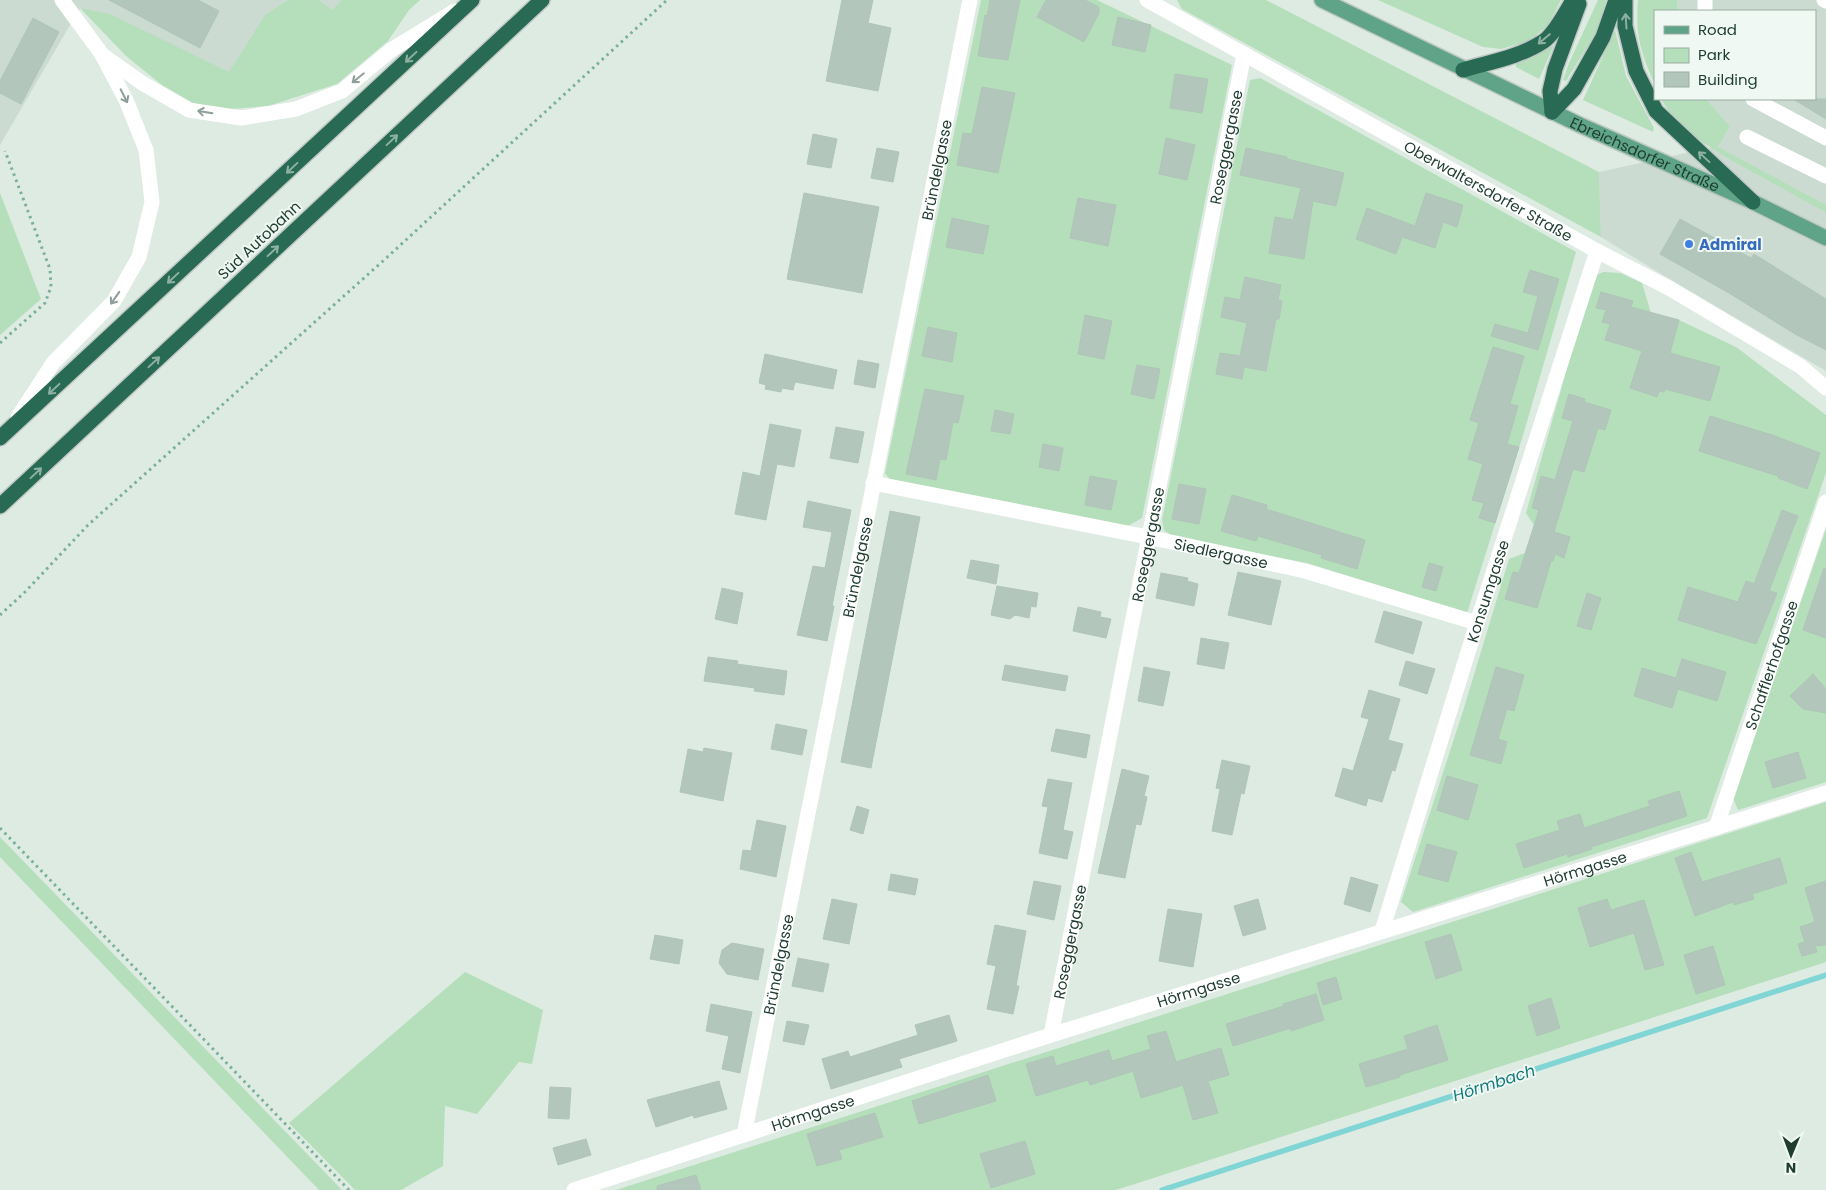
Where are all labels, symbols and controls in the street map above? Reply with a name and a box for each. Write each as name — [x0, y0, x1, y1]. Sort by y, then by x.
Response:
legend — [1654, 10, 1816, 100]
one-way arrow — [1621, 13, 1630, 29]
text: Road — [1698, 19, 1737, 40]
one-way arrow — [1538, 33, 1551, 44]
text: Park — [1698, 44, 1730, 65]
one-way arrow — [404, 51, 417, 63]
text: Building — [1698, 69, 1758, 90]
one-way arrow — [351, 72, 364, 83]
street label: Roseggergasse — [1204, 88, 1247, 206]
one-way arrow — [119, 89, 129, 104]
one-way arrow — [197, 107, 213, 117]
street label: Ebreichsdorfer Straße — [1567, 111, 1723, 196]
street label: Bründelgasse — [916, 118, 956, 222]
one-way arrow — [386, 134, 398, 146]
street label: Oberwaltersdorfer Straße — [1400, 135, 1577, 246]
one-way arrow — [1698, 151, 1711, 163]
one-way arrow — [285, 162, 298, 174]
street label: Süd Autobahn — [213, 196, 305, 284]
place label: Admiral — [1699, 234, 1762, 255]
marker: Admiral — [1683, 238, 1695, 250]
one-way arrow — [267, 245, 280, 257]
one-way arrow — [166, 272, 179, 284]
one-way arrow — [110, 291, 120, 305]
one-way arrow — [148, 356, 161, 368]
one-way arrow — [47, 383, 60, 395]
one-way arrow — [29, 467, 42, 479]
street label: Roseggergasse — [1126, 485, 1169, 604]
street label: Bründelgasse — [837, 515, 877, 619]
street label: Siedlergasse — [1172, 532, 1270, 573]
street label: Konsumgasse — [1461, 537, 1514, 645]
street label: Schafflerhofgasse — [1739, 597, 1803, 733]
street label: Hörmgasse — [1541, 845, 1629, 891]
street label: Roseggergasse — [1048, 883, 1091, 1001]
street label: Bründelgasse — [758, 912, 798, 1017]
street label: Hörmgasse — [1154, 966, 1243, 1012]
water label: Hörmbach — [1450, 1059, 1538, 1107]
street label: Hörmgasse — [768, 1089, 857, 1136]
north arrow — [1766, 1130, 1816, 1180]
text: N — [1785, 1158, 1796, 1178]

